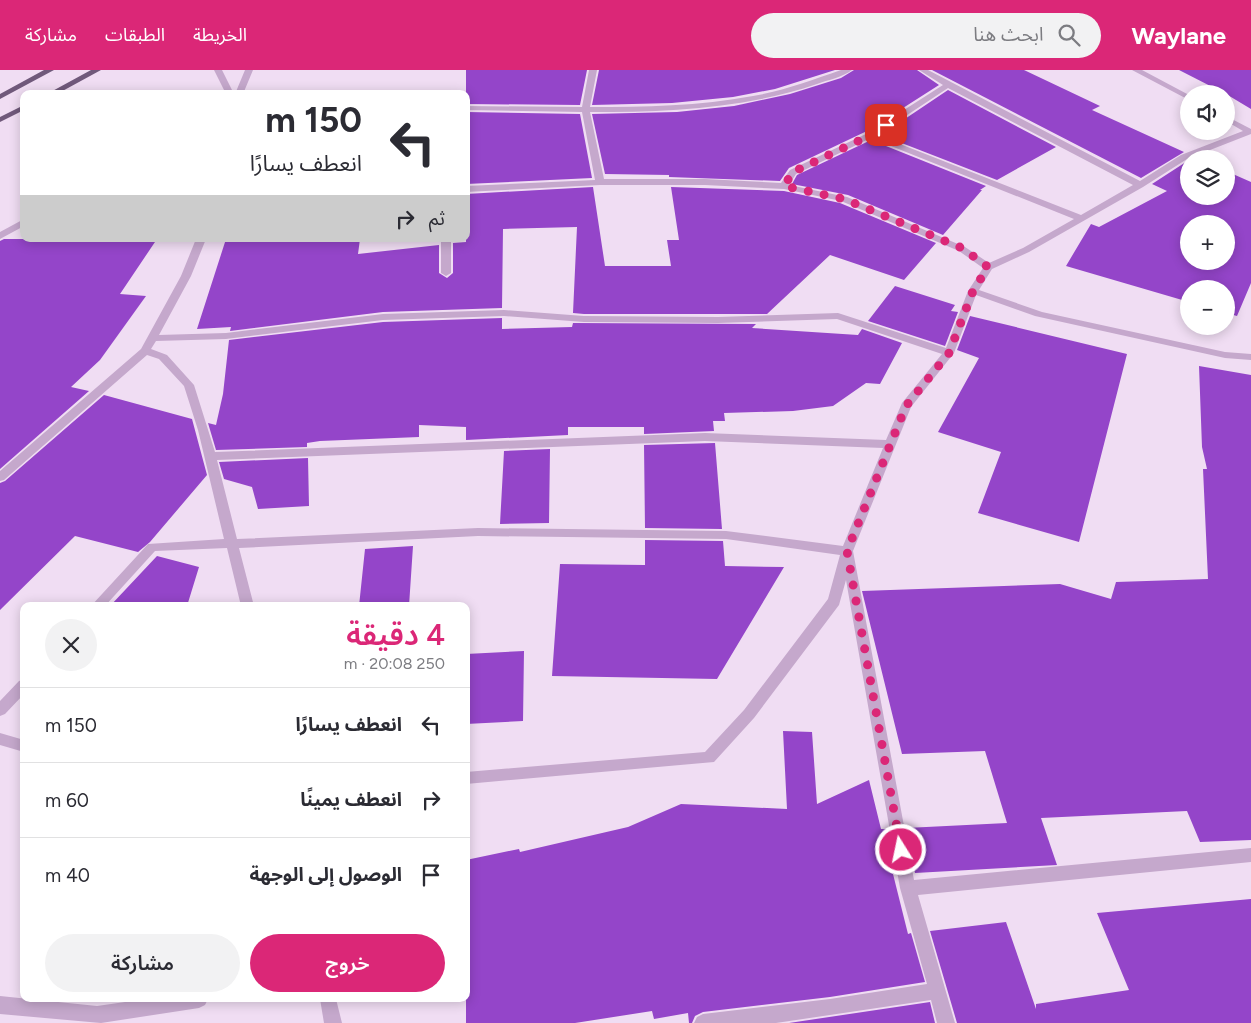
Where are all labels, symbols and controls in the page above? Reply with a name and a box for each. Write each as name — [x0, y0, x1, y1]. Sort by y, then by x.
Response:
search box — [751, 13, 1101, 58]
icon: search — [1055, 21, 1083, 49]
text: Waylane — [1131, 21, 1226, 50]
text: ابحث هنا — [973, 23, 1043, 46]
text: مشاركة — [25, 24, 77, 46]
text: الطبقات — [105, 24, 165, 46]
text: الخريطة — [193, 24, 247, 46]
map controls — [1180, 85, 1235, 335]
button: sound — [1180, 85, 1235, 140]
text: 150 m — [265, 99, 362, 141]
pin — [865, 104, 907, 146]
icon: left — [380, 110, 445, 175]
icon: arrive — [872, 111, 900, 139]
text: انعطف يسارًا — [250, 150, 362, 177]
button: layers — [1180, 150, 1235, 205]
icon: right — [391, 205, 419, 233]
text: ثم — [429, 207, 445, 230]
button: + — [1180, 215, 1235, 270]
button: − — [1180, 280, 1235, 335]
text: 4 دقيقة — [346, 616, 445, 653]
button: close — [45, 619, 97, 671]
text: 250 m · 20:08 — [344, 654, 445, 673]
icon: left — [417, 711, 445, 739]
text: انعطف يسارًا — [295, 713, 402, 736]
text: 150 m — [45, 714, 97, 737]
icon: right — [417, 786, 445, 814]
text: انعطف يمينًا — [300, 788, 402, 811]
text: 60 m — [45, 789, 89, 812]
position arrow — [874, 823, 926, 875]
icon: arrive — [417, 861, 445, 889]
text: الوصول إلى الوجهة — [249, 863, 402, 886]
text: 40 m — [45, 864, 90, 887]
button: مشاركة — [45, 934, 240, 992]
button: خروج — [250, 934, 445, 992]

